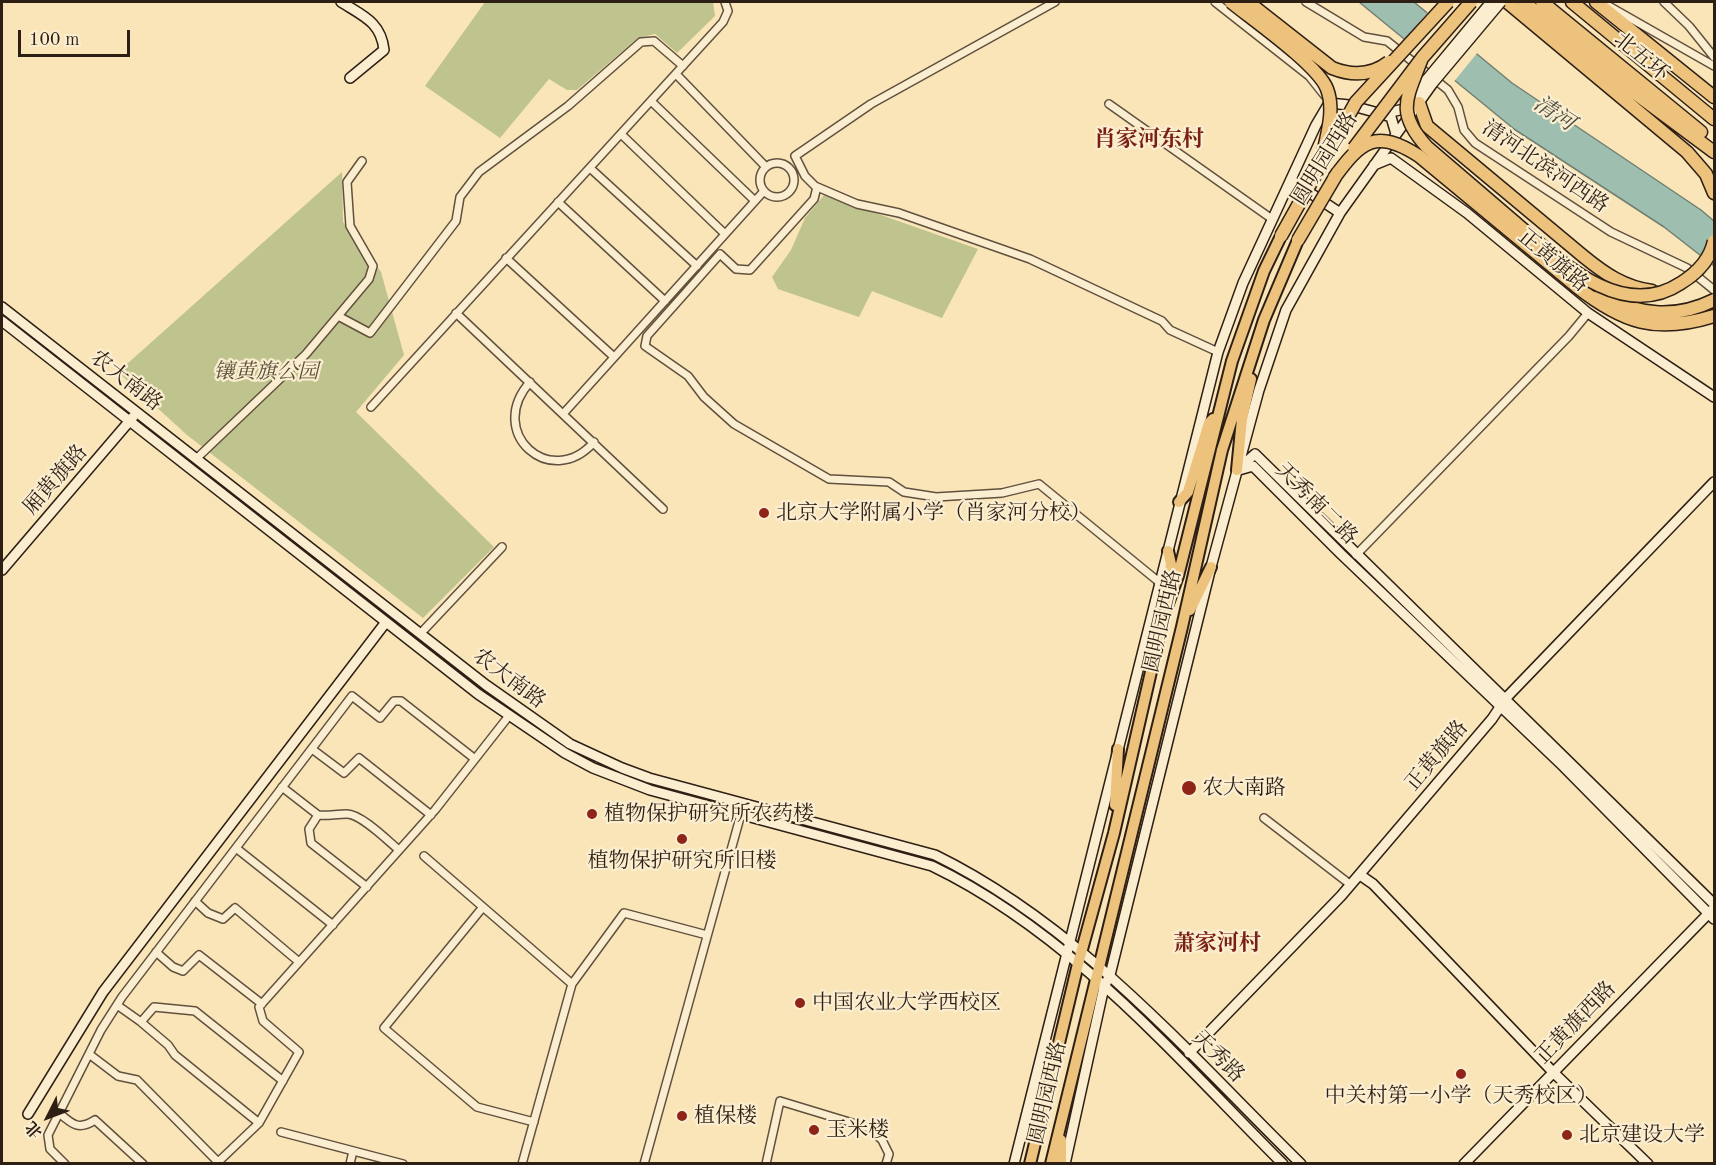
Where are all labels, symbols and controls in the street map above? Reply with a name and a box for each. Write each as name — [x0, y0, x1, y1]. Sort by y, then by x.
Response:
scale bar — [21, 18, 134, 56]
street label: 北五环 — [1609, 27, 1673, 87]
text: 100 m — [29, 31, 80, 49]
water label: 清河 — [1528, 91, 1580, 137]
street label: 圆明园西路 — [1286, 108, 1364, 210]
street label: 清河北滨河西路 — [1477, 115, 1613, 219]
district label: 肖家河东村 — [1094, 127, 1204, 153]
street label: 正黄旗路 — [1513, 224, 1593, 298]
street label: 农大南路 — [85, 345, 167, 417]
park label: 镶黄旗公园 — [214, 359, 318, 385]
street label: 厢黄旗路 — [19, 440, 93, 520]
street label: 天秀南二路 — [1270, 458, 1362, 550]
place label: 北京大学附属小学（肖家河分校） — [776, 500, 1091, 526]
marker: 北京大学附属小学（肖家河分校） — [757, 506, 771, 520]
street label: 圆明园西路 — [1139, 567, 1187, 675]
street label: 农大南路 — [468, 644, 550, 714]
street label: 正黄旗路 — [1400, 716, 1474, 796]
place label: 农大南路 — [1202, 775, 1286, 801]
marker: 农大南路 — [1180, 779, 1198, 797]
place label: 植物保护研究所农药楼 — [604, 801, 814, 827]
marker: 植物保护研究所农药楼 — [585, 807, 599, 821]
marker: 植物保护研究所旧楼 — [675, 832, 689, 846]
place label: 植物保护研究所旧楼 — [588, 848, 776, 874]
district label: 萧家河村 — [1173, 931, 1261, 957]
street label: 正黄旗西路 — [1530, 976, 1622, 1070]
place label: 中国农业大学西校区 — [812, 990, 1001, 1016]
marker: 中国农业大学西校区 — [793, 996, 807, 1010]
street label: 天秀路 — [1187, 1026, 1249, 1088]
street label: 圆明园西路 — [1024, 1039, 1072, 1147]
marker: 中关村第一小学（天秀校区） — [1454, 1067, 1468, 1081]
place label: 中关村第一小学（天秀校区） — [1325, 1083, 1597, 1109]
north arrow — [18, 1087, 78, 1147]
place label: 植保楼 — [694, 1103, 757, 1129]
marker: 植保楼 — [675, 1109, 689, 1123]
place label: 玉米楼 — [826, 1117, 889, 1143]
text: 北 — [23, 1118, 46, 1140]
place label: 北京建设大学 — [1579, 1122, 1705, 1148]
marker: 玉米楼 — [807, 1123, 821, 1137]
marker: 北京建设大学 — [1560, 1128, 1574, 1142]

